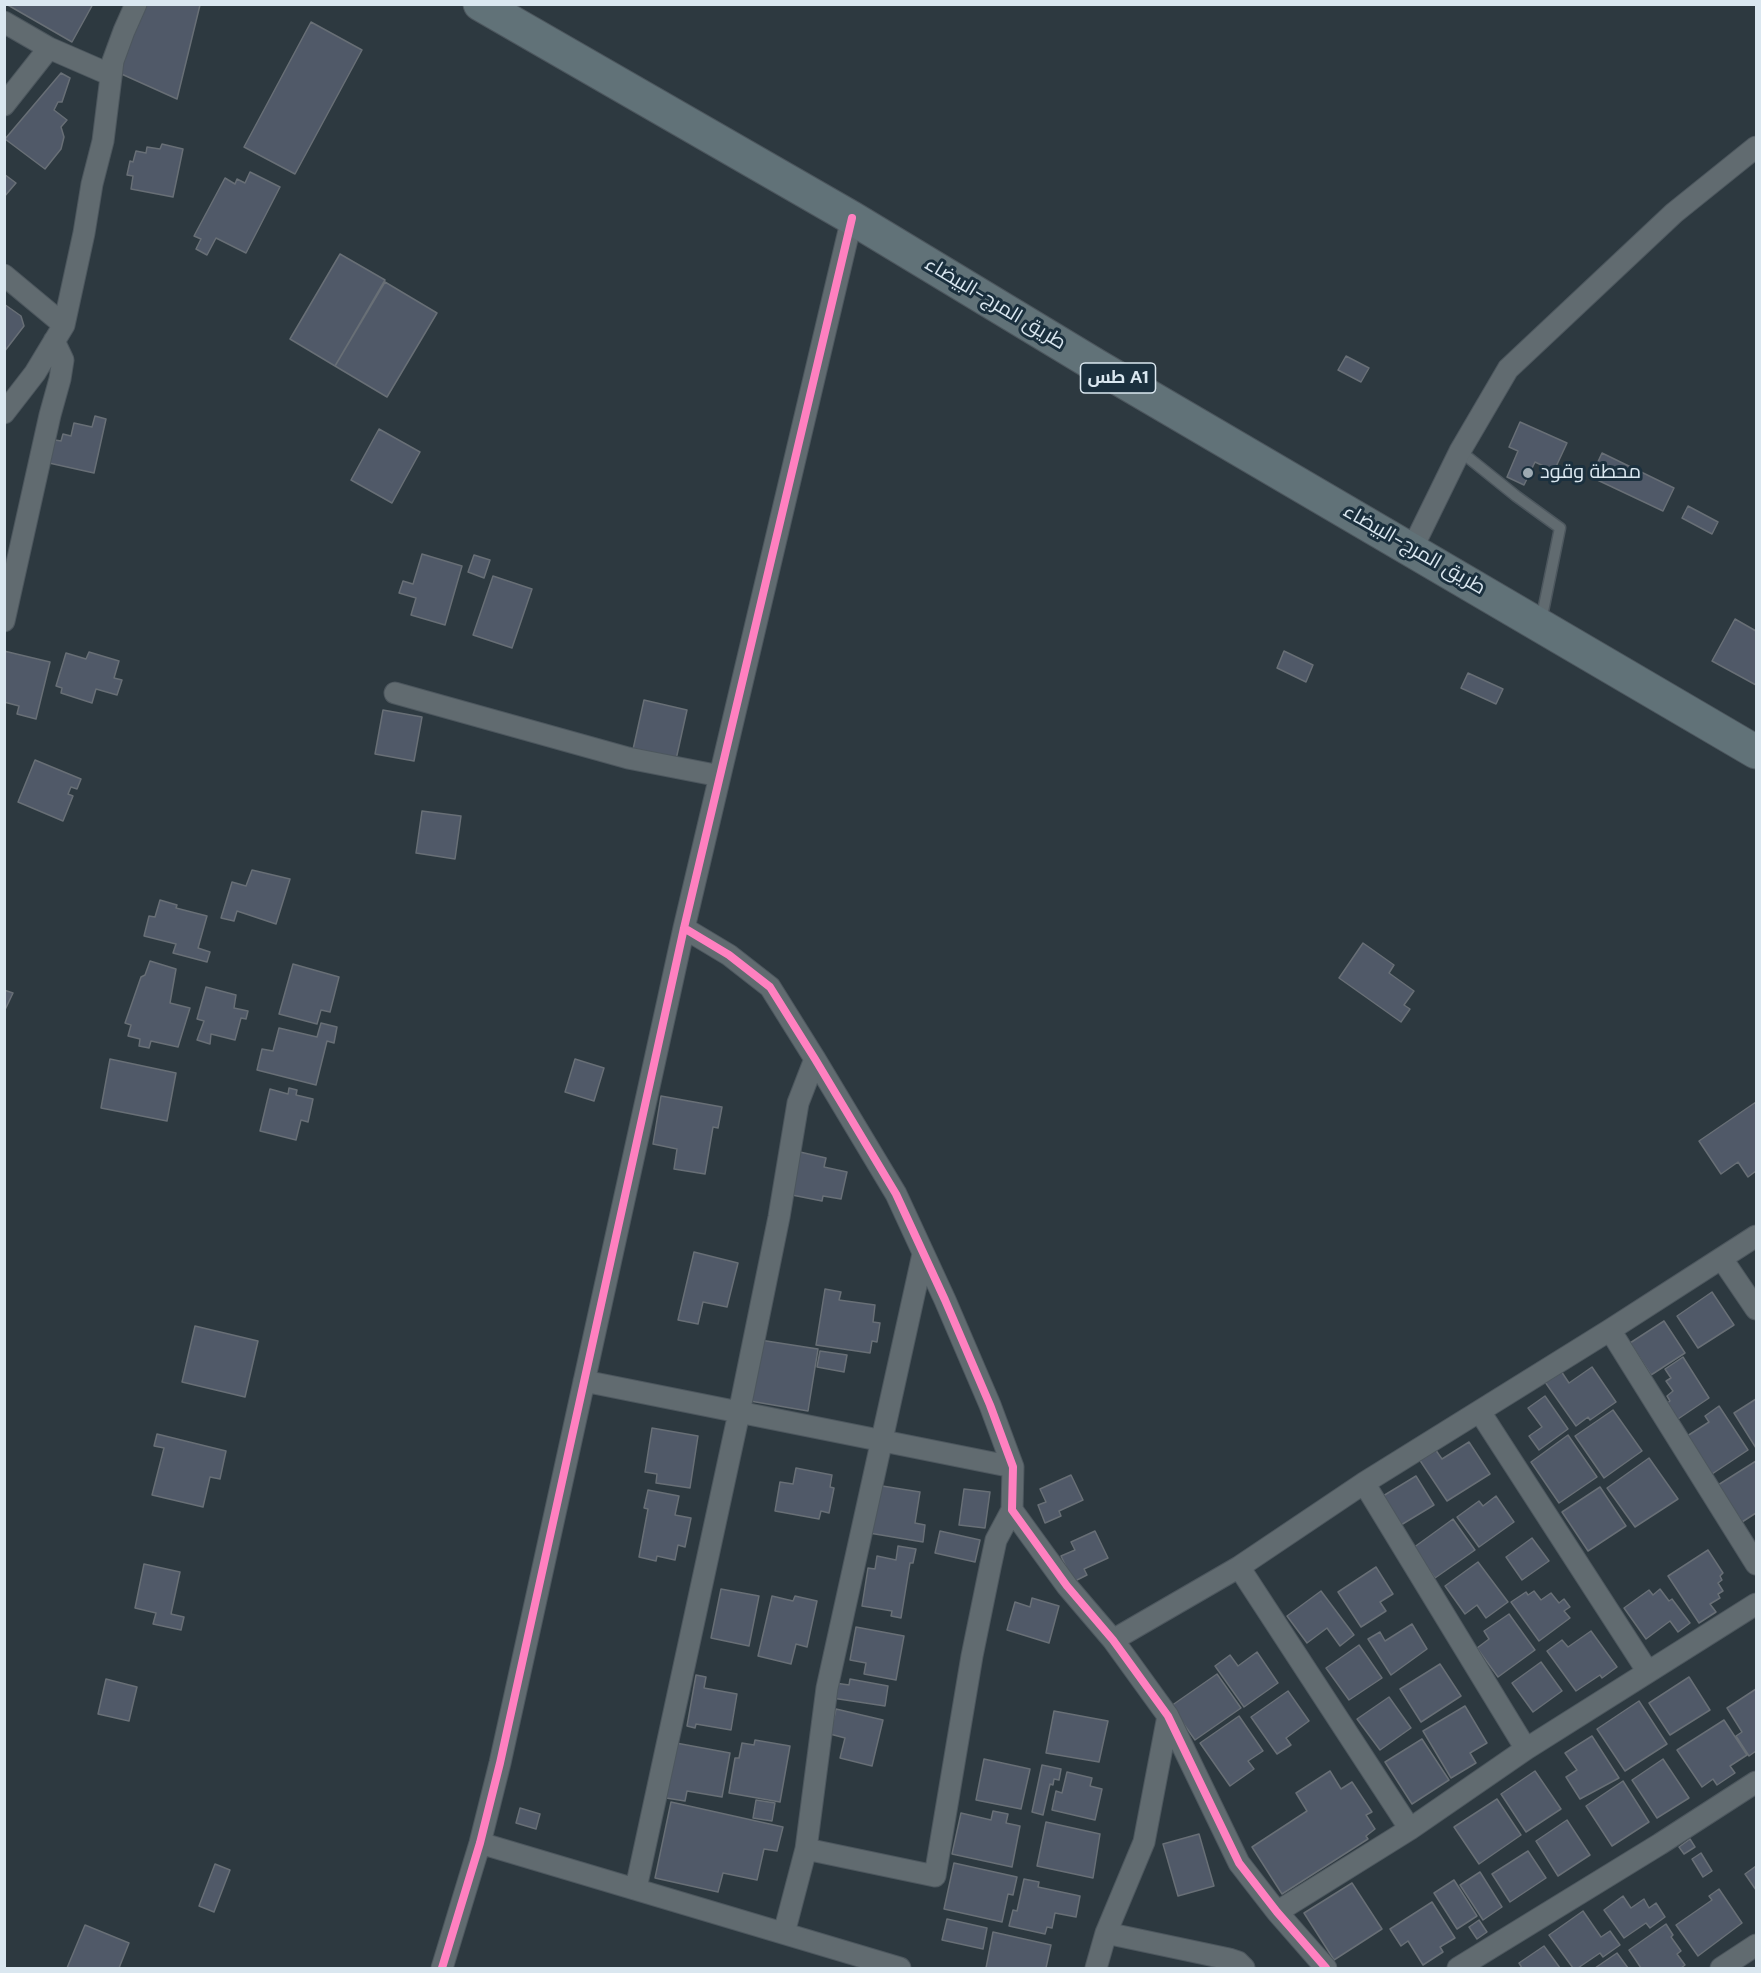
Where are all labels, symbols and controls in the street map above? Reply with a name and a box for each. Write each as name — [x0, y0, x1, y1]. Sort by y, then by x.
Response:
street label: طريق المرج-البيضاء — [920, 252, 1070, 356]
road number: طس A1 — [1080, 363, 1156, 393]
place label: محطة وقود — [1540, 461, 1641, 485]
marker: محطة وقود — [1521, 466, 1535, 480]
street label: طريق المرج-البيضاء — [1339, 500, 1489, 600]

